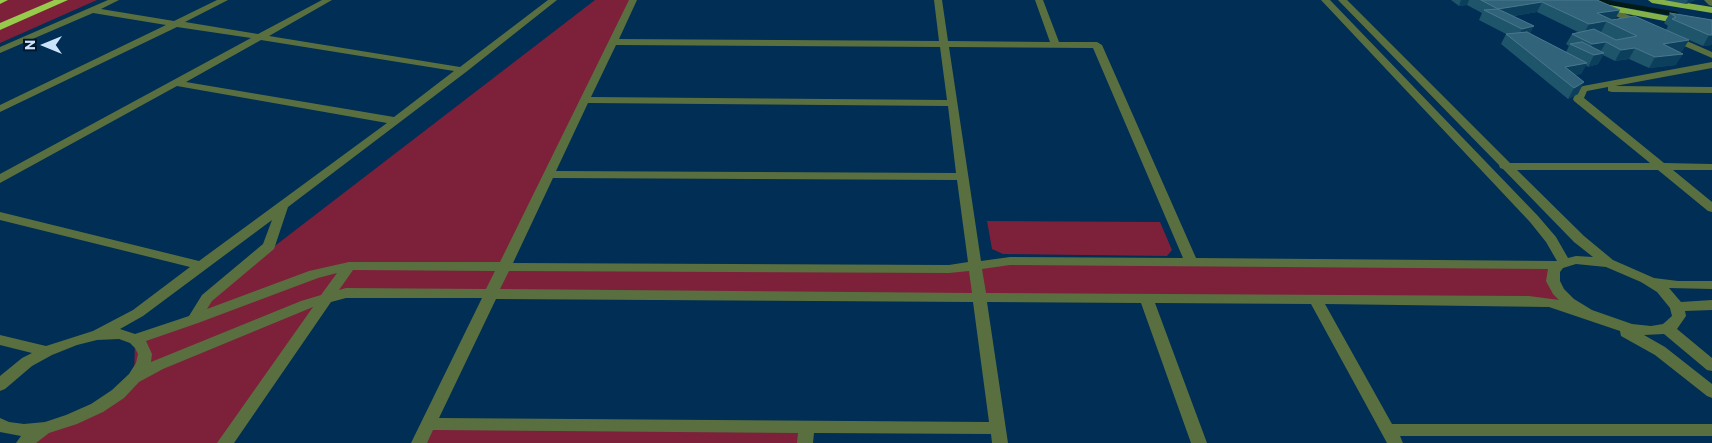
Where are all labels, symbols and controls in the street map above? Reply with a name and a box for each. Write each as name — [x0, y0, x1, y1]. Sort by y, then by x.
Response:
north arrow — [20, 20, 70, 70]
text: N — [21, 40, 38, 50]

